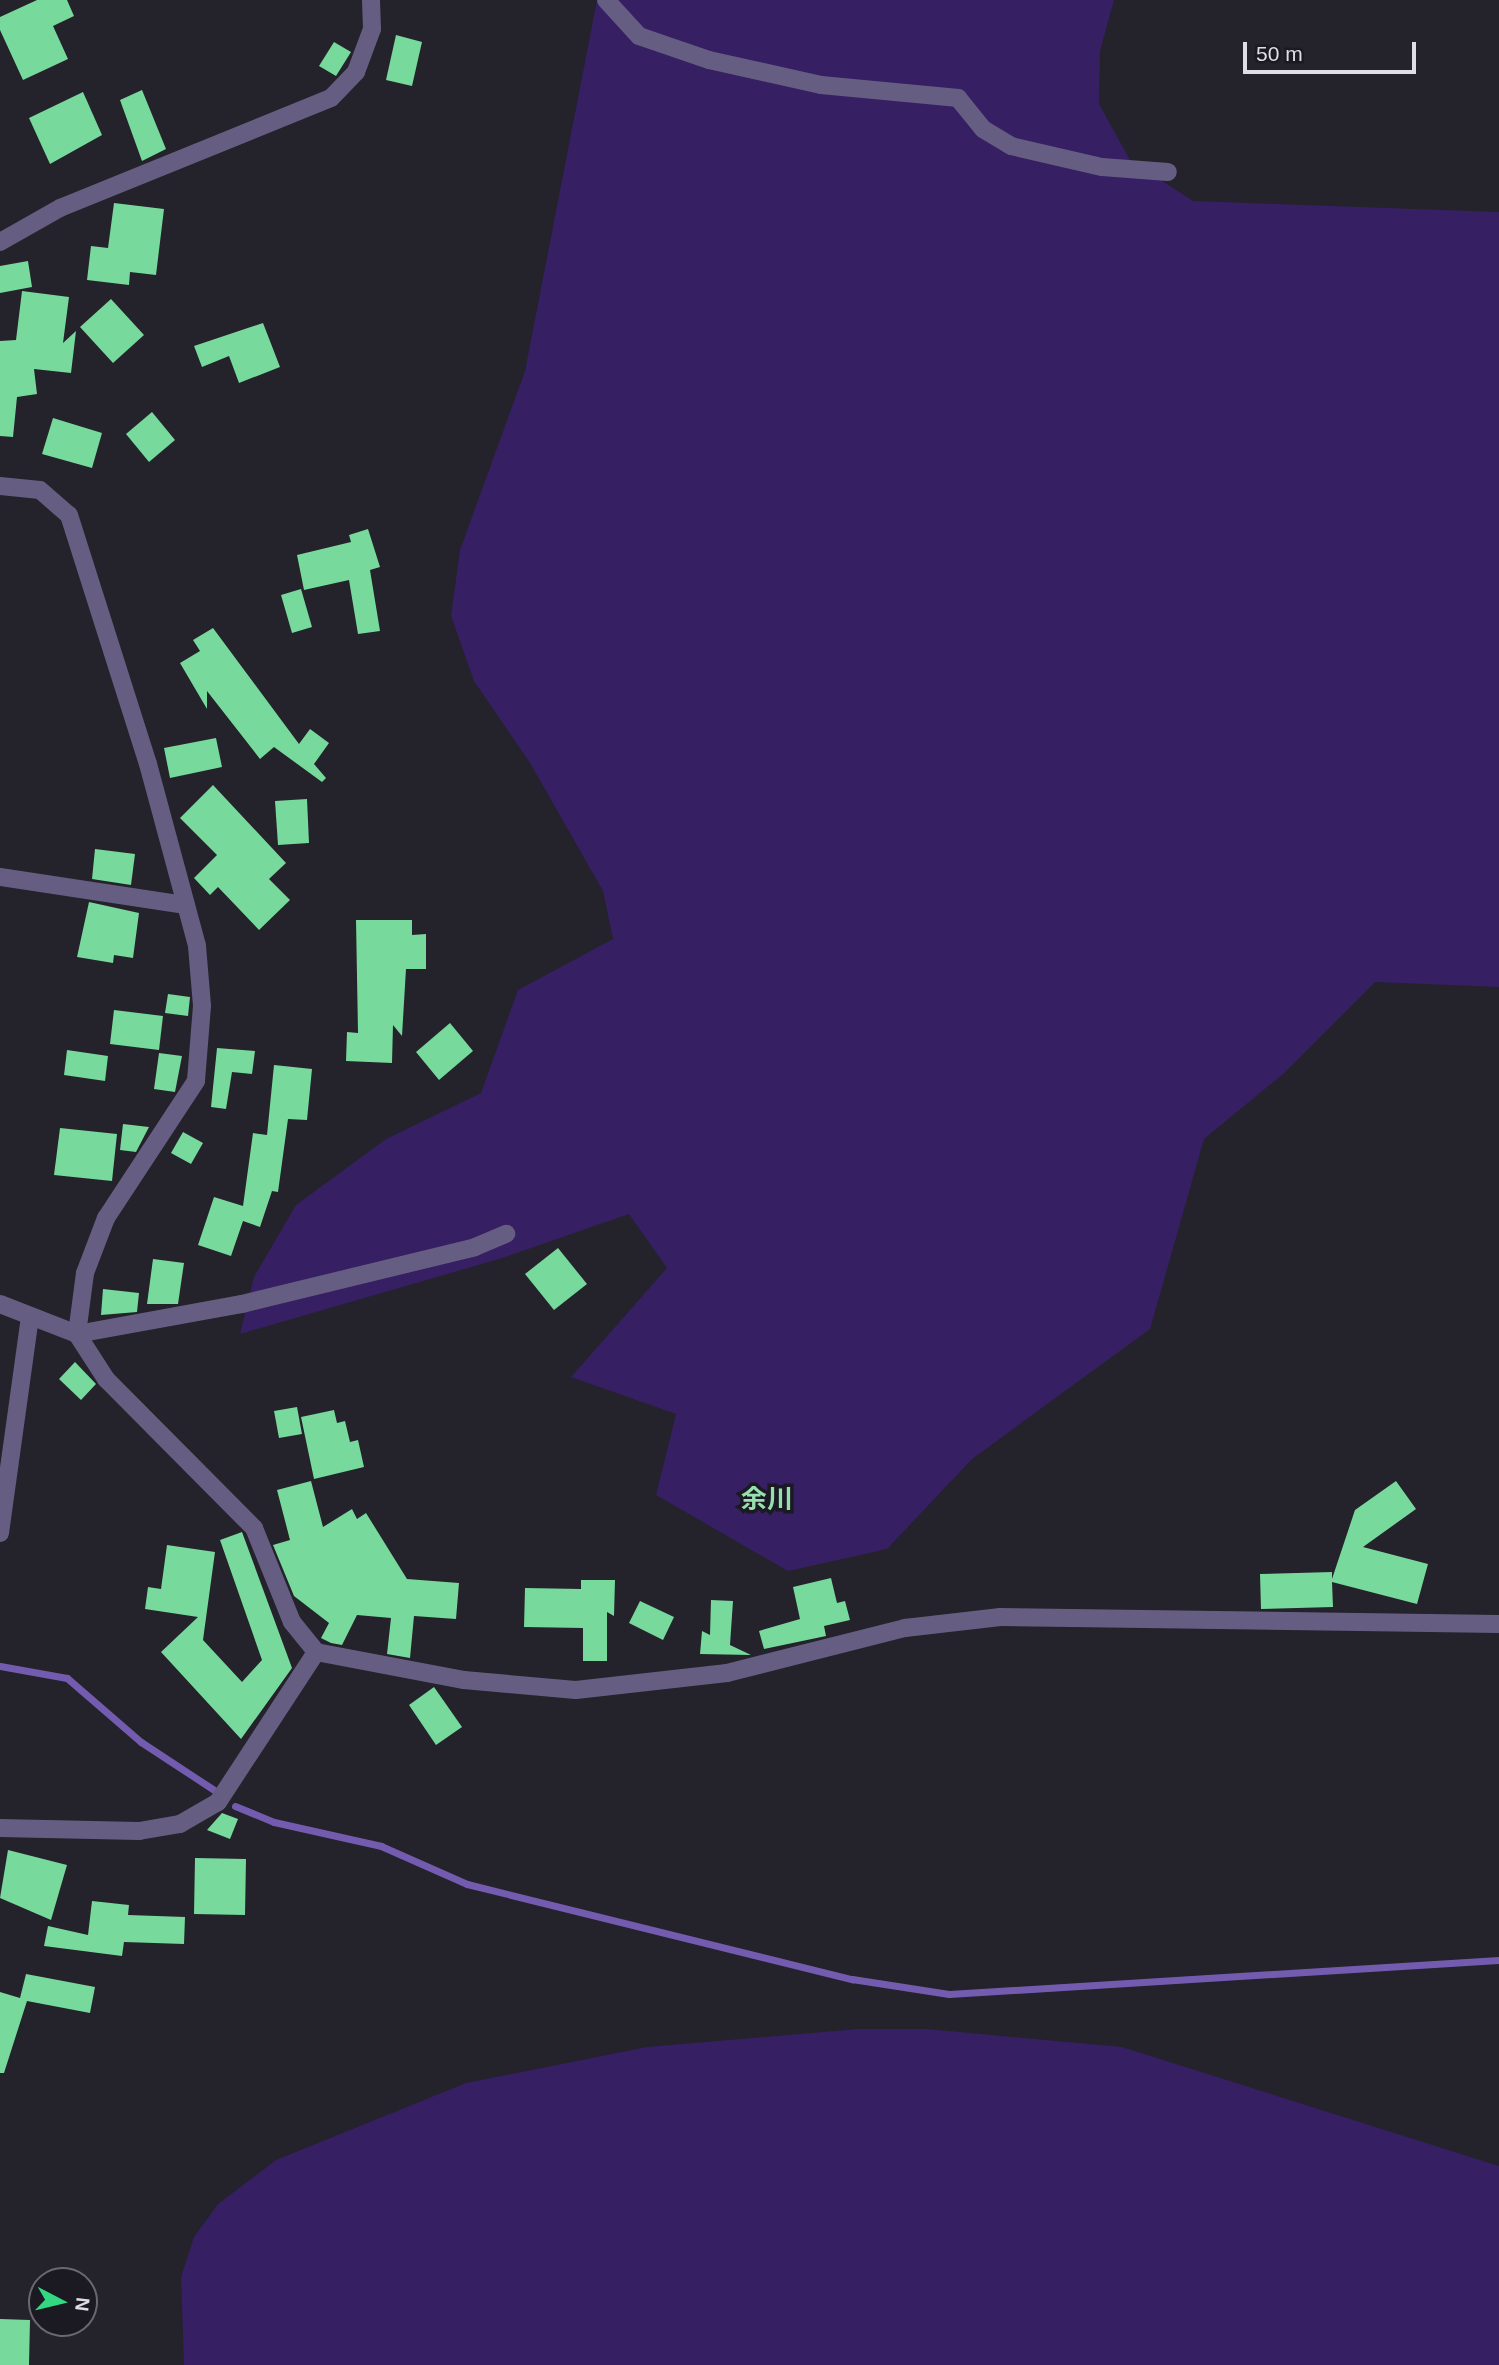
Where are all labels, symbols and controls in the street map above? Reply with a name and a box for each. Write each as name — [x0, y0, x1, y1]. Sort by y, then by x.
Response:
scale bar — [1247, 28, 1420, 72]
text: 50 m — [1256, 42, 1303, 65]
district label: 余川 — [741, 1484, 793, 1516]
north arrow — [28, 2267, 98, 2337]
text: N — [71, 2296, 94, 2312]

